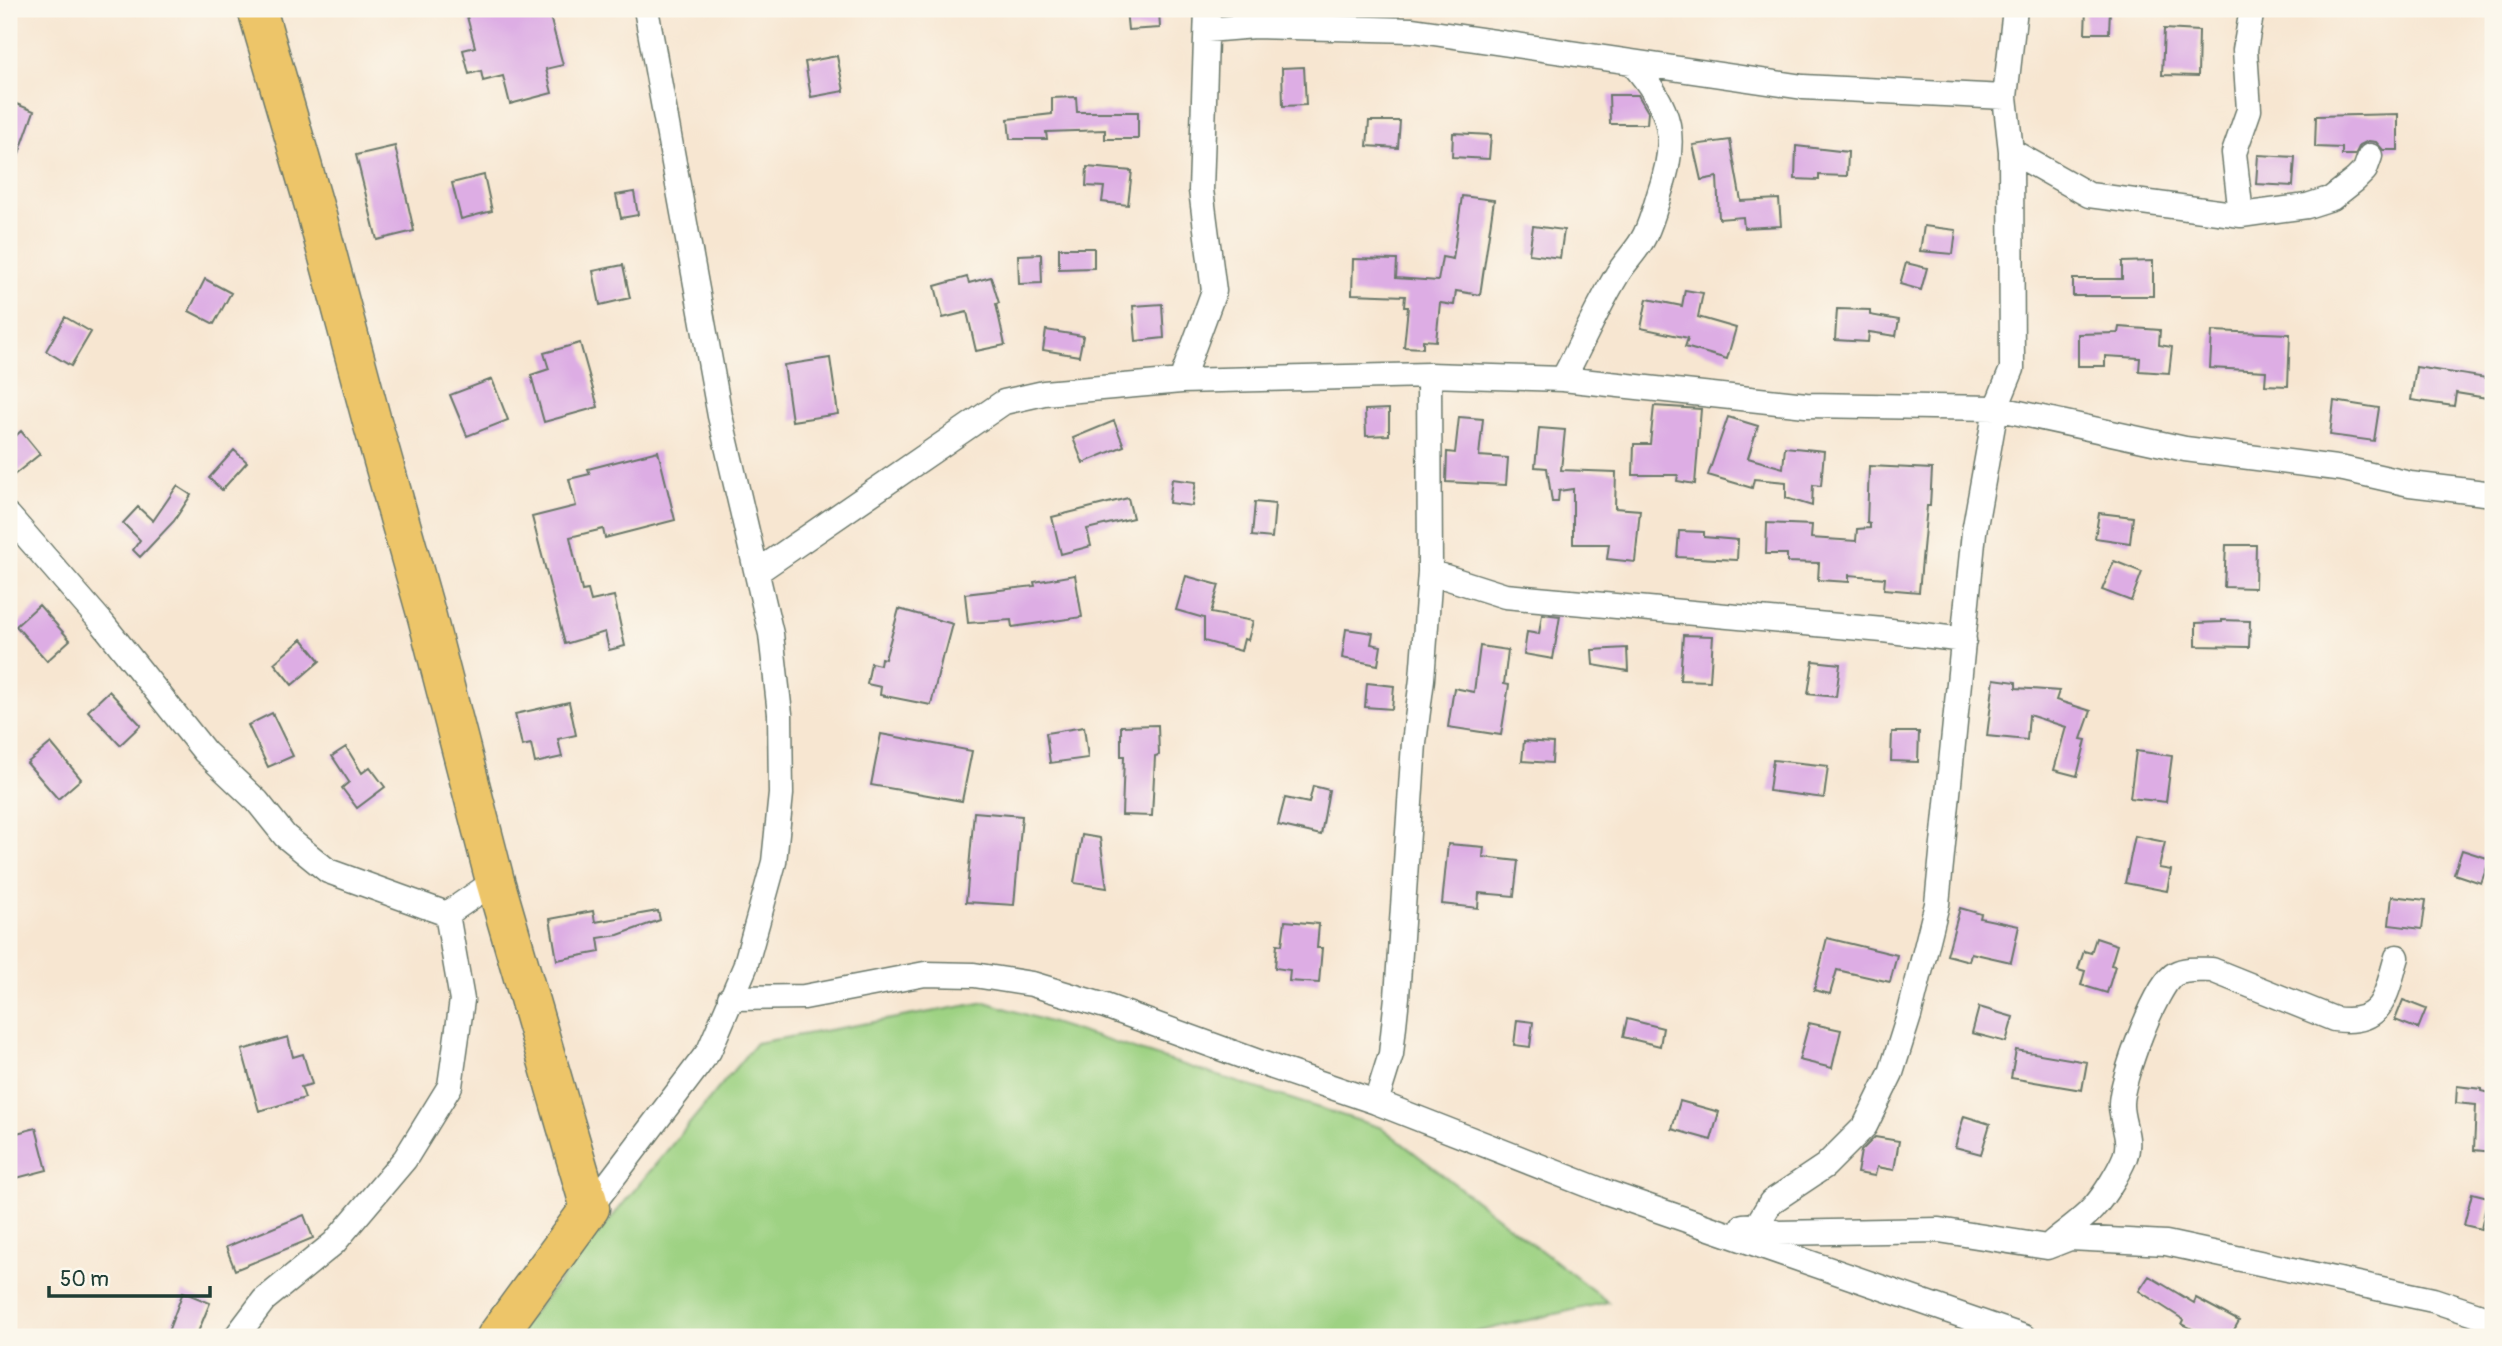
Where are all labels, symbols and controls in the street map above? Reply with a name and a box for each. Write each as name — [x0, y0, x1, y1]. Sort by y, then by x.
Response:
scale bar — [49, 1255, 210, 1299]
text: 50 m — [60, 1266, 109, 1293]

